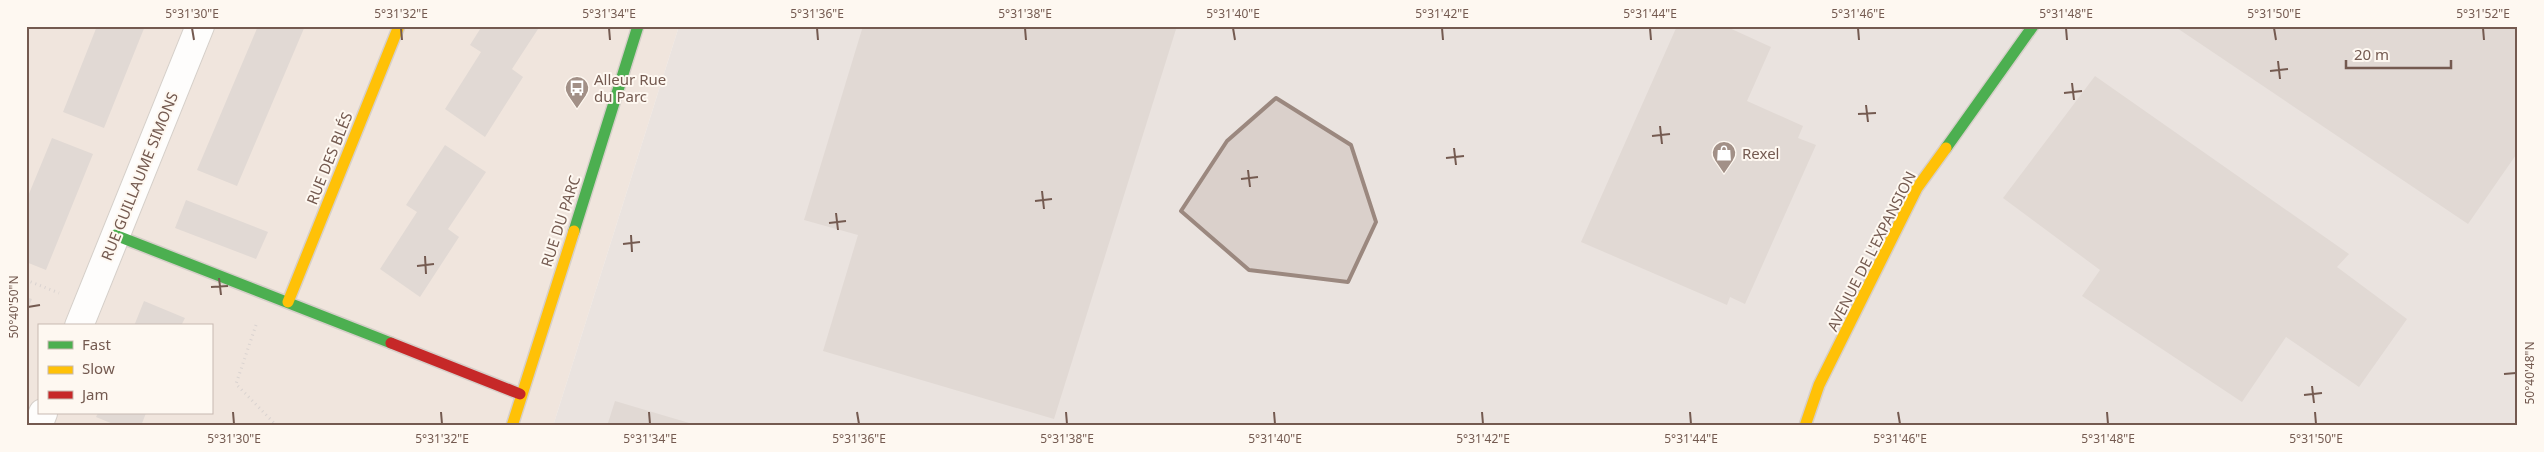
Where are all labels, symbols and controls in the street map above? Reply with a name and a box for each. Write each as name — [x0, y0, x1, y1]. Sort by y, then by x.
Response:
text: 5°31'30"E — [165, 5, 219, 22]
text: 5°31'32"E — [374, 5, 428, 22]
text: 5°31'34"E — [582, 5, 636, 22]
text: 5°31'36"E — [790, 5, 844, 22]
text: 5°31'38"E — [998, 5, 1052, 22]
text: 5°31'40"E — [1206, 5, 1260, 22]
text: 5°31'42"E — [1415, 5, 1469, 22]
text: 5°31'44"E — [1623, 5, 1677, 22]
text: 5°31'46"E — [1831, 5, 1885, 22]
text: 5°31'48"E — [2039, 5, 2093, 22]
text: 5°31'50"E — [2247, 5, 2301, 22]
text: 5°31'52"E — [2456, 5, 2510, 22]
scale bar — [2346, 38, 2452, 70]
text: 20 m — [2354, 44, 2389, 64]
place label: Alleur Rue du Parc — [594, 69, 666, 106]
bus stop icon: Alleur Rue du Parc — [564, 75, 590, 109]
street label: RUE GUILLAUME SIMONS — [96, 89, 182, 263]
street label: RUE DES BLÉS — [301, 109, 357, 207]
shop icon: Rexel — [1711, 140, 1737, 174]
place label: Rexel — [1742, 143, 1779, 163]
street label: AVENUE DE L'EXPANSION — [1822, 168, 1920, 334]
street label: RUE DU PARC — [536, 172, 584, 269]
text: 50°40'50"N — [5, 275, 22, 339]
legend — [38, 324, 212, 414]
text: Fast — [82, 334, 111, 354]
text: 50°40'48"N — [2521, 341, 2538, 405]
text: Slow — [82, 358, 115, 378]
text: Jam — [80, 384, 109, 404]
text: 5°31'30"E — [207, 430, 261, 447]
text: 5°31'32"E — [415, 430, 469, 447]
text: 5°31'34"E — [623, 430, 677, 447]
text: 5°31'36"E — [832, 430, 886, 447]
text: 5°31'38"E — [1040, 430, 1094, 447]
text: 5°31'40"E — [1248, 430, 1302, 447]
text: 5°31'42"E — [1456, 430, 1510, 447]
text: 5°31'44"E — [1664, 430, 1718, 447]
text: 5°31'46"E — [1873, 430, 1927, 447]
text: 5°31'48"E — [2081, 430, 2135, 447]
text: 5°31'50"E — [2289, 430, 2343, 447]

